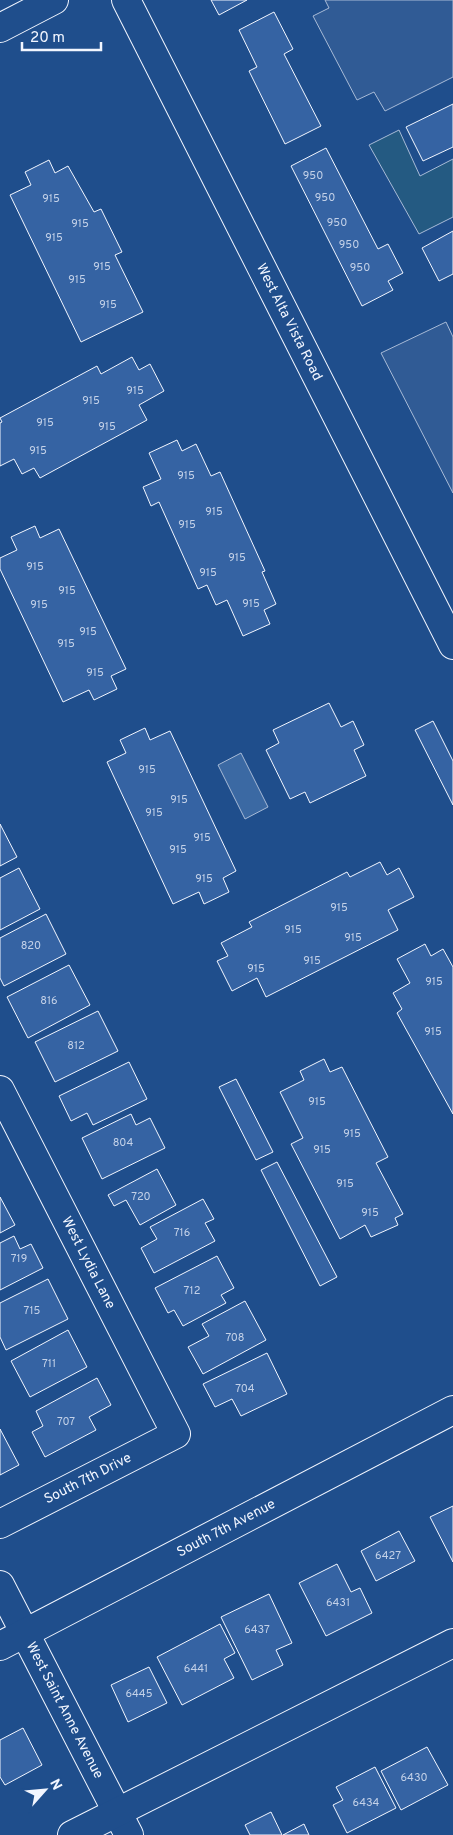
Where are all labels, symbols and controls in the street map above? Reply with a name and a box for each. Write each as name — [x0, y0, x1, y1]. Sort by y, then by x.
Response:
scale bar — [22, 20, 101, 52]
text: 20 m — [30, 29, 65, 48]
house number: 950 — [303, 169, 323, 183]
house number: 950 — [315, 191, 335, 205]
house number: 915 — [42, 192, 60, 206]
house number: 950 — [327, 216, 347, 230]
house number: 915 — [71, 217, 89, 231]
house number: 915 — [45, 231, 63, 245]
house number: 950 — [339, 238, 359, 252]
house number: 915 — [93, 260, 111, 274]
street label: West Alta Vista Road — [252, 261, 326, 383]
house number: 950 — [350, 261, 370, 275]
house number: 915 — [68, 273, 86, 287]
house number: 915 — [99, 298, 117, 312]
house number: 915 — [126, 384, 144, 398]
house number: 915 — [82, 394, 100, 408]
house number: 915 — [36, 416, 54, 430]
house number: 915 — [98, 420, 116, 434]
house number: 915 — [29, 444, 47, 458]
house number: 915 — [177, 469, 195, 483]
house number: 915 — [205, 505, 223, 519]
house number: 915 — [178, 518, 196, 532]
house number: 915 — [228, 551, 246, 565]
house number: 915 — [26, 560, 44, 574]
house number: 915 — [199, 566, 217, 580]
house number: 915 — [58, 584, 76, 598]
house number: 915 — [242, 597, 260, 611]
house number: 915 — [30, 598, 48, 612]
house number: 915 — [79, 625, 97, 639]
house number: 915 — [57, 637, 75, 651]
house number: 915 — [86, 666, 104, 680]
house number: 915 — [138, 763, 156, 777]
house number: 915 — [170, 793, 188, 807]
house number: 915 — [145, 806, 163, 820]
house number: 915 — [193, 831, 211, 845]
house number: 915 — [169, 843, 187, 857]
house number: 915 — [195, 872, 213, 886]
house number: 915 — [330, 901, 348, 915]
house number: 915 — [284, 923, 302, 937]
house number: 915 — [344, 931, 362, 945]
house number: 820 — [21, 939, 41, 953]
house number: 915 — [303, 954, 321, 968]
house number: 915 — [247, 962, 265, 976]
house number: 915 — [425, 975, 443, 989]
house number: 816 — [40, 994, 58, 1008]
house number: 915 — [424, 1025, 442, 1039]
house number: 812 — [67, 1039, 85, 1053]
house number: 915 — [308, 1095, 326, 1109]
house number: 915 — [343, 1127, 361, 1141]
house number: 804 — [113, 1136, 133, 1150]
house number: 915 — [313, 1143, 331, 1157]
house number: 915 — [336, 1177, 354, 1191]
house number: 720 — [131, 1190, 151, 1204]
house number: 915 — [361, 1206, 379, 1220]
street label: West Lydia Lane — [58, 1214, 119, 1312]
house number: 716 — [174, 1226, 190, 1240]
house number: 719 — [11, 1252, 27, 1266]
house number: 712 — [184, 1284, 200, 1298]
house number: 715 — [24, 1304, 41, 1318]
house number: 708 — [225, 1331, 245, 1345]
house number: 711 — [42, 1357, 56, 1371]
house number: 704 — [235, 1382, 255, 1396]
house number: 707 — [57, 1415, 75, 1429]
street label: South 7th Drive — [42, 1450, 134, 1508]
street label: South 7th Avenue — [174, 1495, 278, 1561]
house number: 6427 — [375, 1549, 401, 1563]
house number: 6431 — [326, 1596, 350, 1610]
house number: 6437 — [244, 1623, 270, 1637]
street label: West Saint Anne Avenue — [22, 1639, 107, 1782]
house number: 6441 — [184, 1662, 208, 1676]
house number: 6445 — [125, 1687, 153, 1701]
north arrow — [20, 1765, 70, 1815]
house number: 6430 — [401, 1771, 427, 1785]
text: N — [45, 1776, 65, 1793]
house number: 6434 — [353, 1796, 380, 1810]

